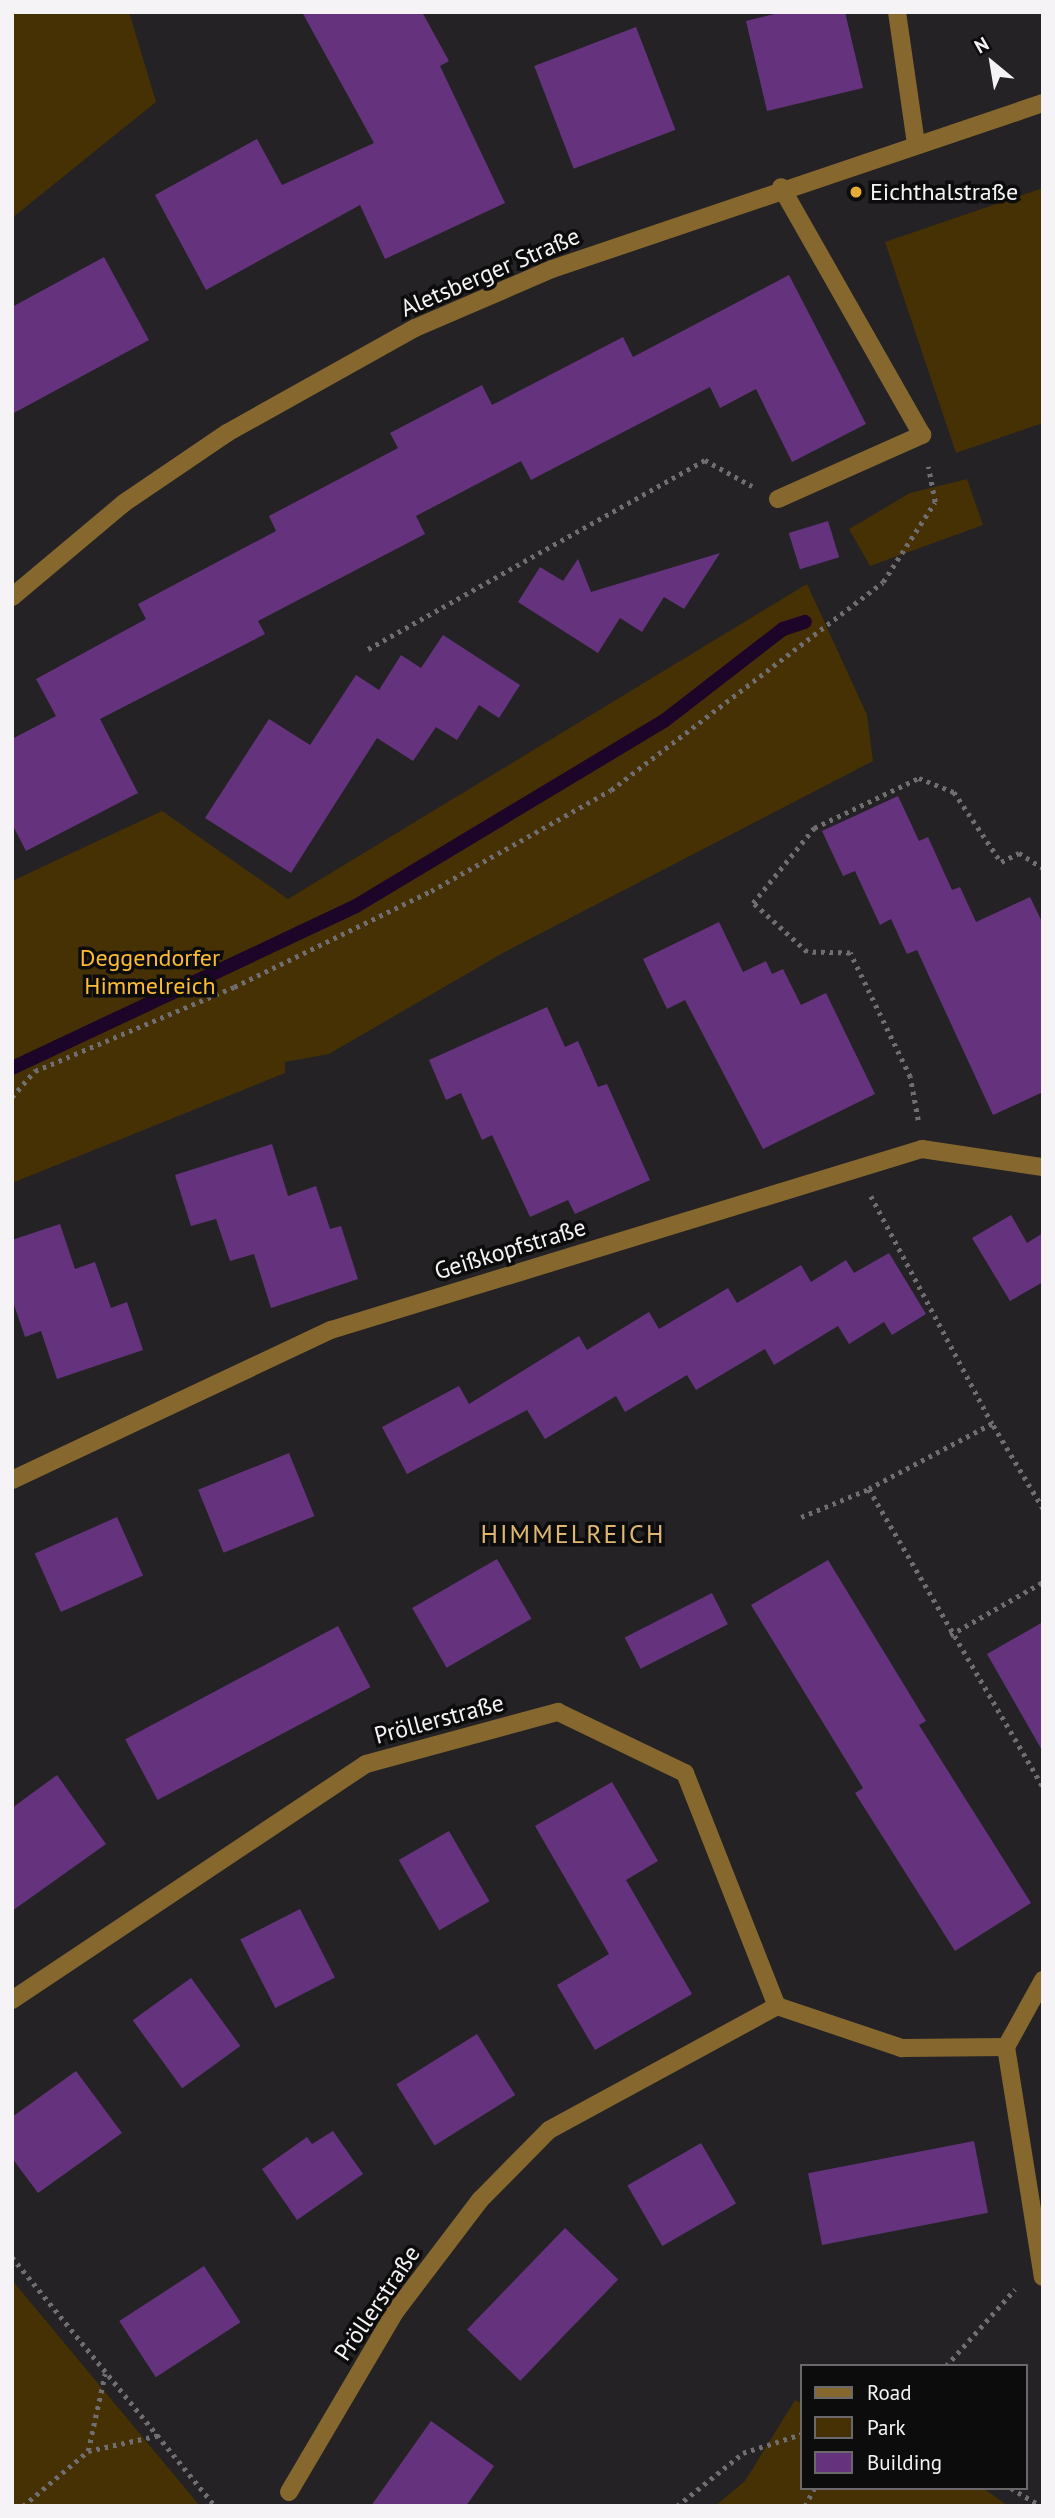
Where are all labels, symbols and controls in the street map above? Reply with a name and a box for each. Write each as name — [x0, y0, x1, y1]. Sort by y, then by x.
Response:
north arrow — [957, 28, 1027, 98]
text: N — [970, 31, 993, 58]
place label: Eichthalstraße — [870, 178, 1018, 206]
marker: Eichthalstraße — [848, 184, 864, 200]
street label: Aletsberger Straße — [396, 221, 584, 323]
park label: Deggendorfer Himmelreich — [80, 944, 220, 1000]
street label: Geißkopfstraße — [431, 1212, 589, 1286]
district label: HIMMELREICH — [482, 1518, 664, 1550]
street label: Pröllerstraße — [371, 1688, 507, 1750]
street label: Pröllerstraße — [328, 2240, 426, 2366]
legend — [800, 2364, 1027, 2490]
text: Road — [867, 2379, 911, 2406]
text: Park — [867, 2414, 906, 2441]
text: Building — [867, 2449, 942, 2476]

